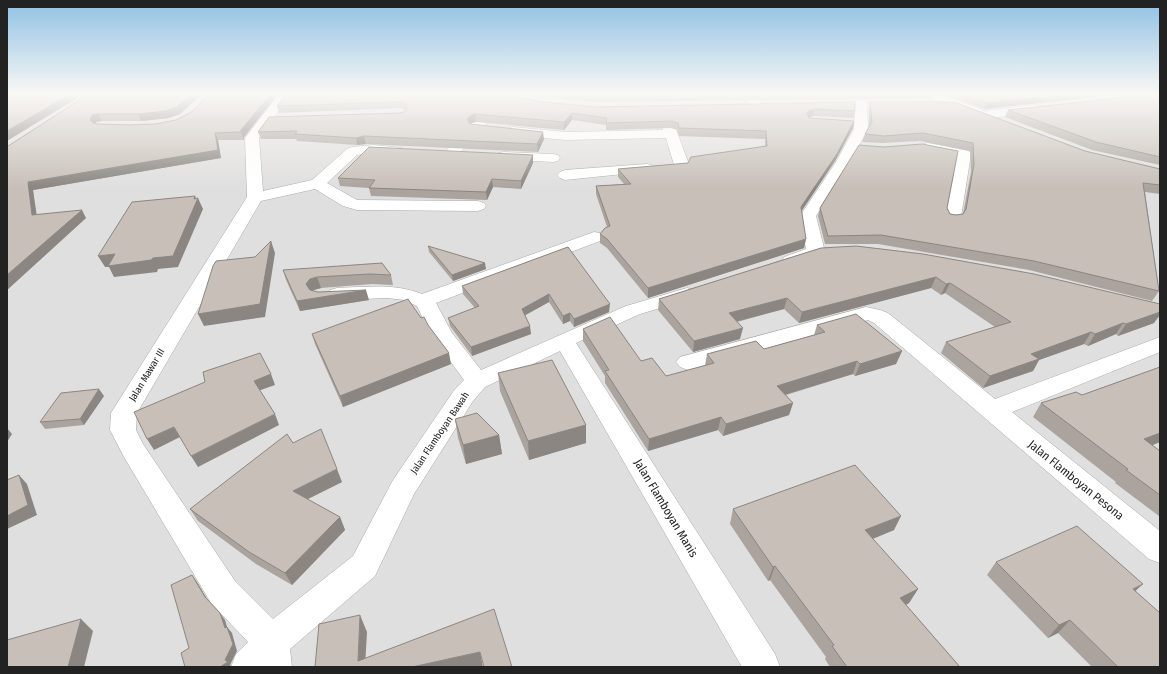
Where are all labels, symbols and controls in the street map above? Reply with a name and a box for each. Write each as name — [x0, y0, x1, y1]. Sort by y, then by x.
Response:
street label: Jalan Mawar III — [127, 346, 167, 404]
street label: Jalan Flamboyan Bawah — [408, 390, 472, 476]
street label: Jalan Flamboyan Pesona — [1025, 437, 1127, 523]
street label: Jalan Flamboyan Manis — [631, 456, 701, 560]

